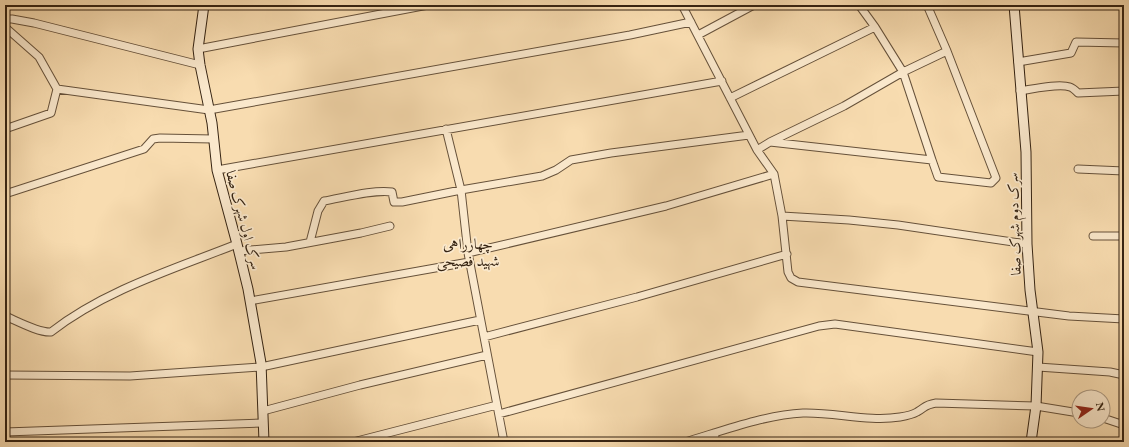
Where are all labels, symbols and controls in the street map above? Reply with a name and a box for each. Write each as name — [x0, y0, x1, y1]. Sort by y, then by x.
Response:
street label: سرک اول شهرک صفا — [221, 168, 266, 272]
street label: سرک دوم شهرک صفا — [1003, 172, 1029, 276]
district label: چهارراهی شهید فصیحی — [437, 234, 499, 272]
north arrow — [1071, 389, 1111, 429]
text: N — [1093, 401, 1109, 413]

